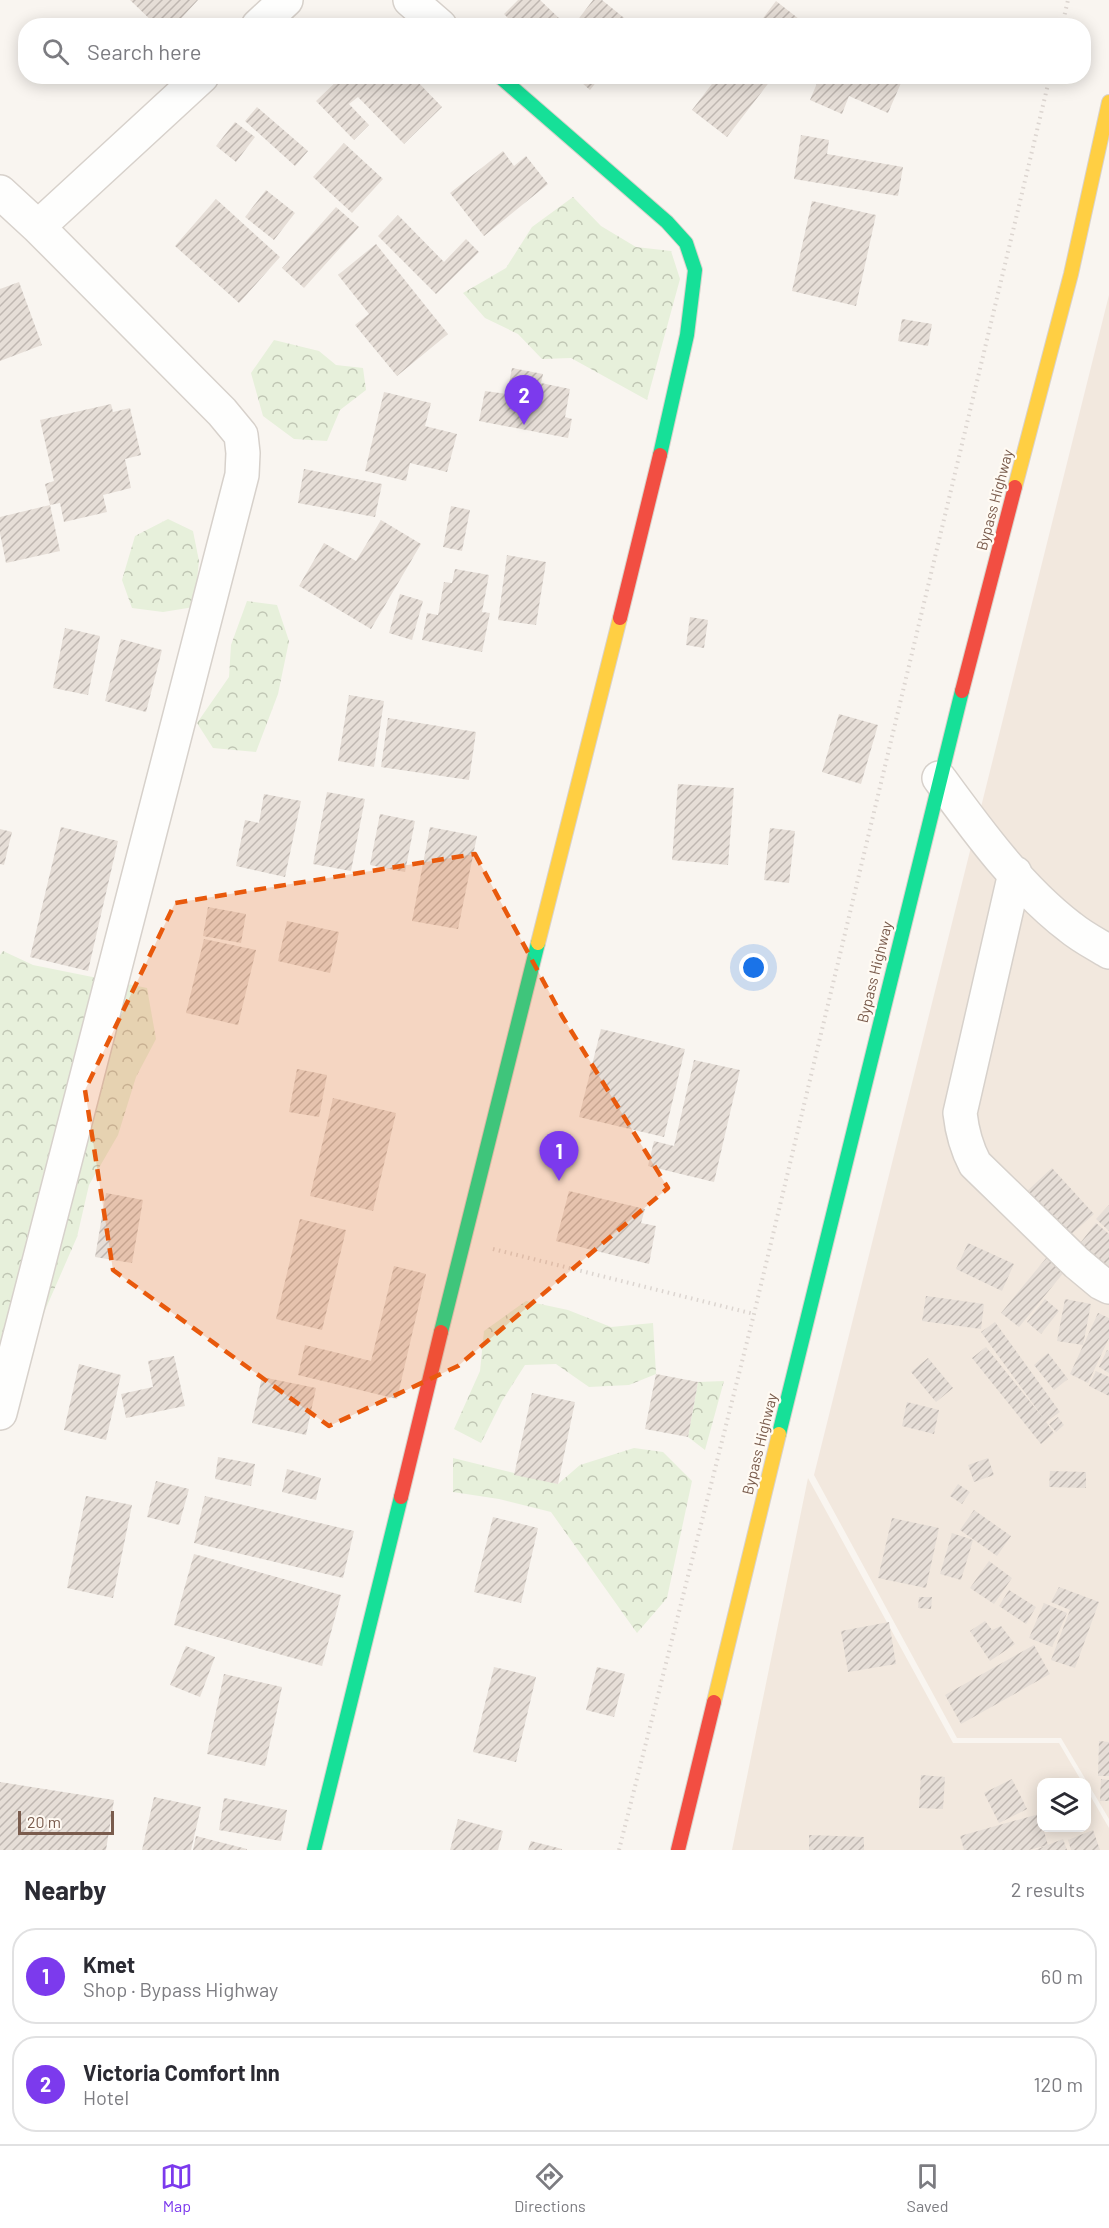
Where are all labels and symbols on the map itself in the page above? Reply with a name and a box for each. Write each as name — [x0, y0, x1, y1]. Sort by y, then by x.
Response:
pin: 2 — [504, 376, 544, 425]
street label: Bypass Highway — [972, 447, 1016, 552]
street label: Bypass Highway — [853, 919, 895, 1024]
your location — [739, 953, 768, 982]
pin: 1 — [540, 1132, 578, 1181]
street label: Bypass Highway — [738, 1391, 780, 1496]
scale bar — [18, 1808, 114, 1836]

